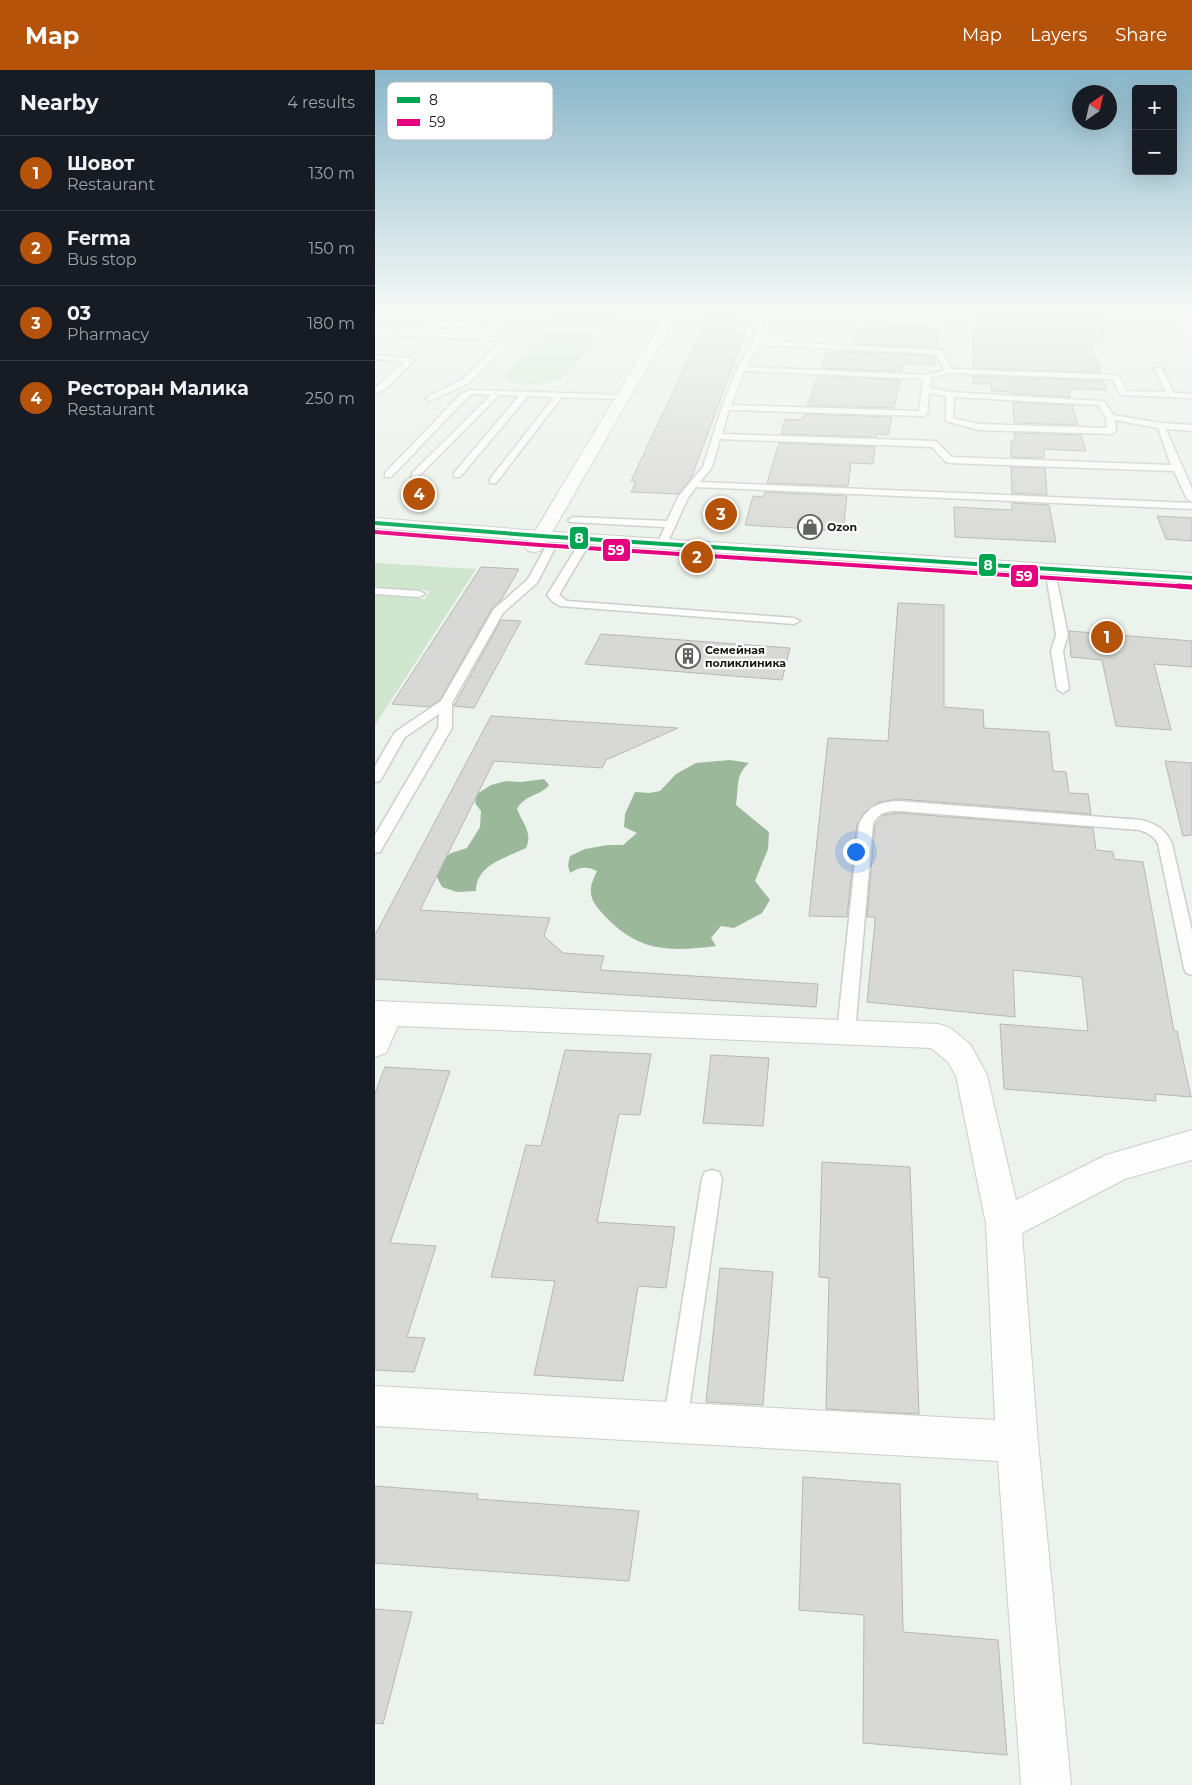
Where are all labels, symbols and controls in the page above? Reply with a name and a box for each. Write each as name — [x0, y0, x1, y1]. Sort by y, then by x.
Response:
text: Map — [25, 21, 79, 50]
text: Map — [962, 24, 1002, 46]
text: Layers — [1030, 24, 1087, 46]
text: Share — [1115, 24, 1167, 46]
legend — [387, 82, 553, 140]
north arrow — [1072, 85, 1117, 130]
map controls — [1132, 85, 1177, 175]
button: + — [1132, 85, 1177, 130]
text: Nearby — [20, 90, 99, 115]
text: 8 — [429, 91, 438, 109]
text: 4 results — [287, 93, 355, 112]
text: 59 — [429, 113, 445, 131]
button: − — [1132, 130, 1177, 175]
text: Шовот — [67, 152, 134, 175]
text: 1 — [33, 164, 39, 183]
text: 130 m — [308, 164, 355, 183]
text: Restaurant — [67, 175, 155, 194]
text: Ferma — [67, 227, 131, 250]
text: 2 — [31, 239, 41, 258]
text: 150 m — [308, 239, 355, 258]
text: Bus stop — [67, 250, 137, 269]
text: 03 — [67, 302, 91, 325]
text: 3 — [31, 314, 41, 333]
text: 180 m — [307, 314, 355, 333]
text: Pharmacy — [67, 325, 149, 344]
text: Ресторан Малика — [67, 377, 249, 400]
text: 4 — [30, 389, 42, 408]
text: 250 m — [305, 389, 355, 408]
text: Restaurant — [67, 400, 155, 419]
pin: 4 — [403, 475, 435, 513]
pin: 3 — [705, 495, 737, 533]
shop icon: Ozon — [797, 514, 823, 540]
place label: Ozon — [827, 520, 857, 534]
line badge: 8 — [569, 526, 589, 550]
text: 8 — [574, 529, 584, 547]
line badge: 59 — [602, 538, 631, 562]
pin: 2 — [681, 538, 713, 576]
text: 59 — [607, 541, 625, 559]
line badge: 8 — [978, 553, 997, 577]
text: 8 — [983, 556, 993, 574]
line badge: 59 — [1010, 564, 1039, 588]
text: 59 — [1015, 567, 1033, 585]
pin: 1 — [1091, 618, 1123, 656]
building icon: Семейная поликлиника — [675, 643, 701, 669]
place label: Семейная поликлиника — [705, 643, 786, 670]
your location — [843, 839, 869, 865]

